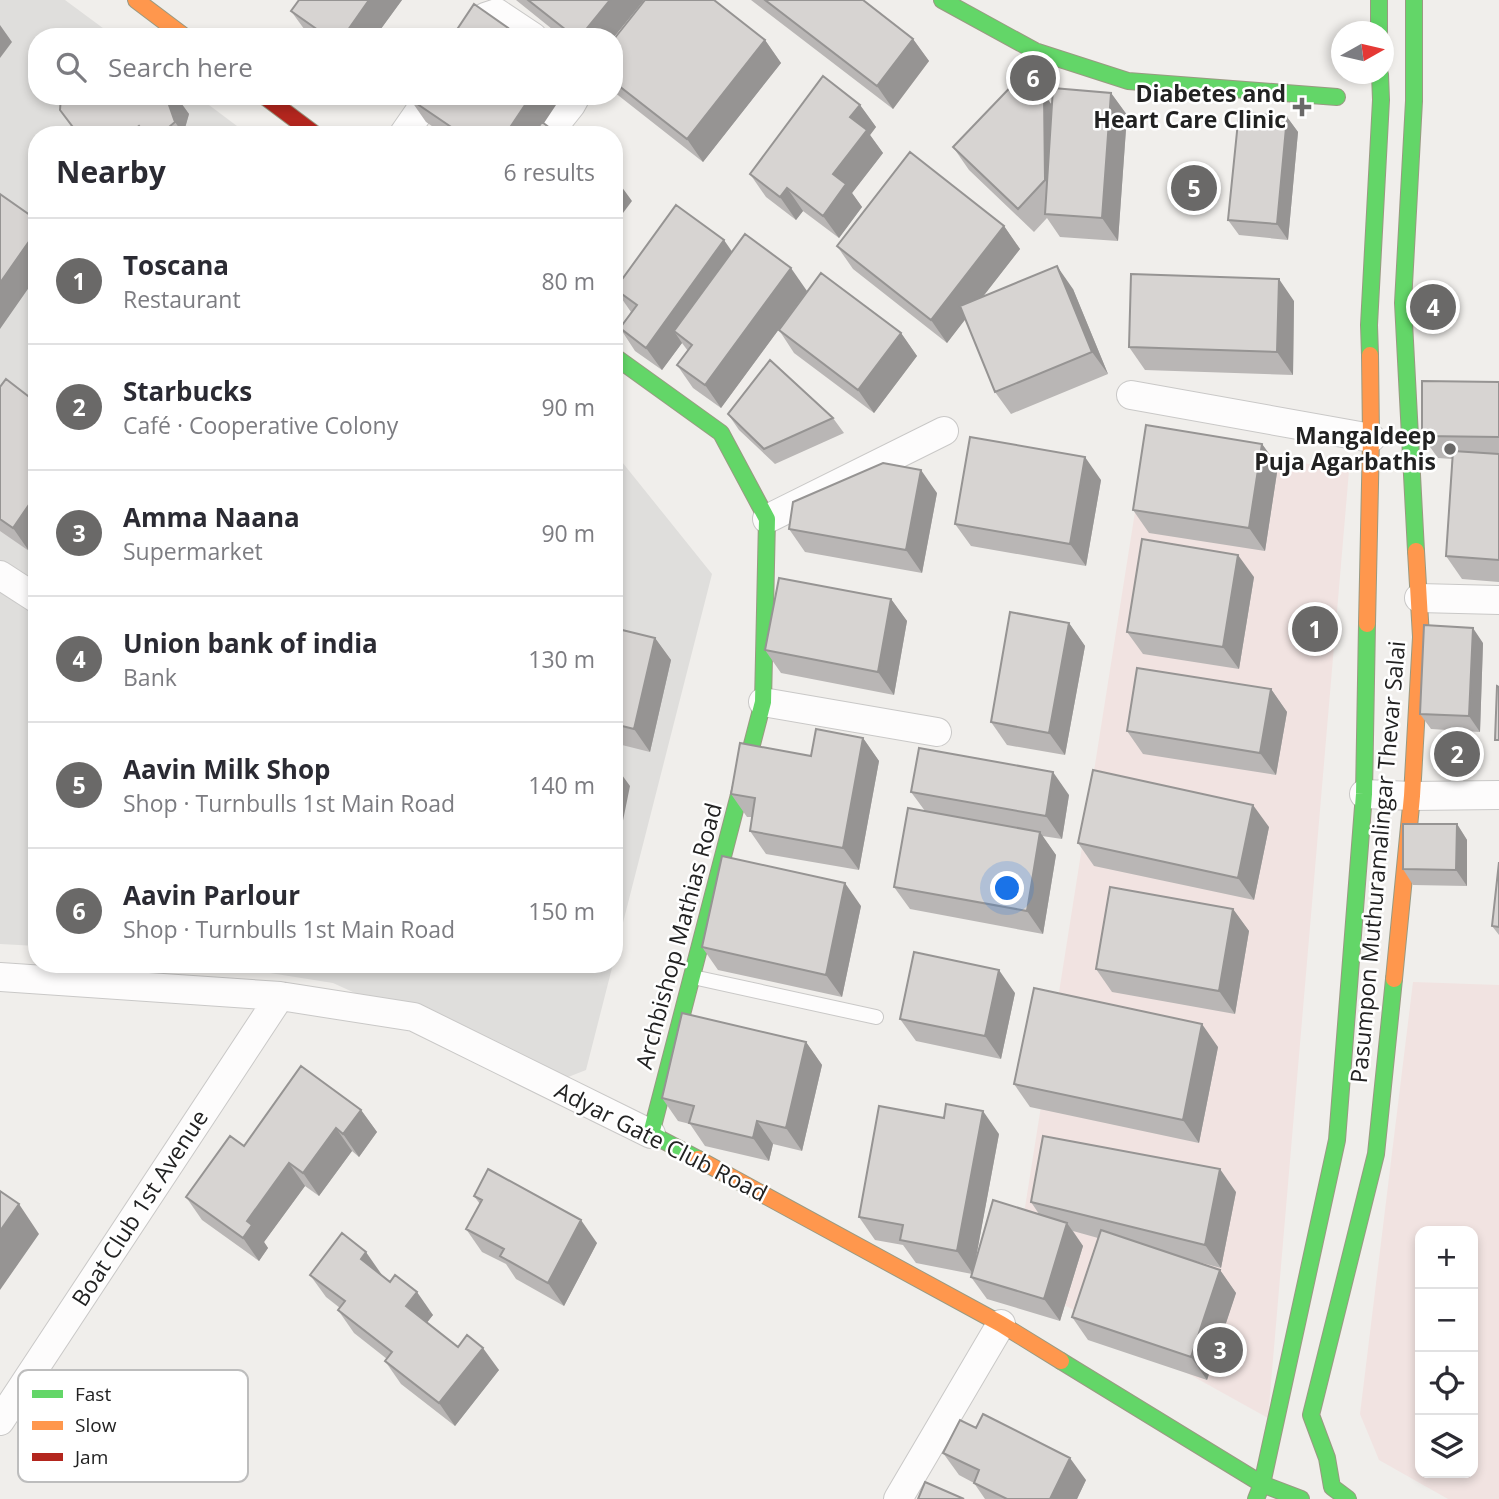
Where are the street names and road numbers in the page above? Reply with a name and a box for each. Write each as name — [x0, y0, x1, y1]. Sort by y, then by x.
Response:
street label: Pasumpon Muthuramalingar Thevar Salai — [1342, 639, 1412, 1084]
street label: Archbishop Mathias Road — [627, 799, 729, 1072]
street label: Adyar Gate Club Road — [550, 1074, 773, 1209]
street label: Boat Club 1st Avenue — [64, 1103, 215, 1312]

